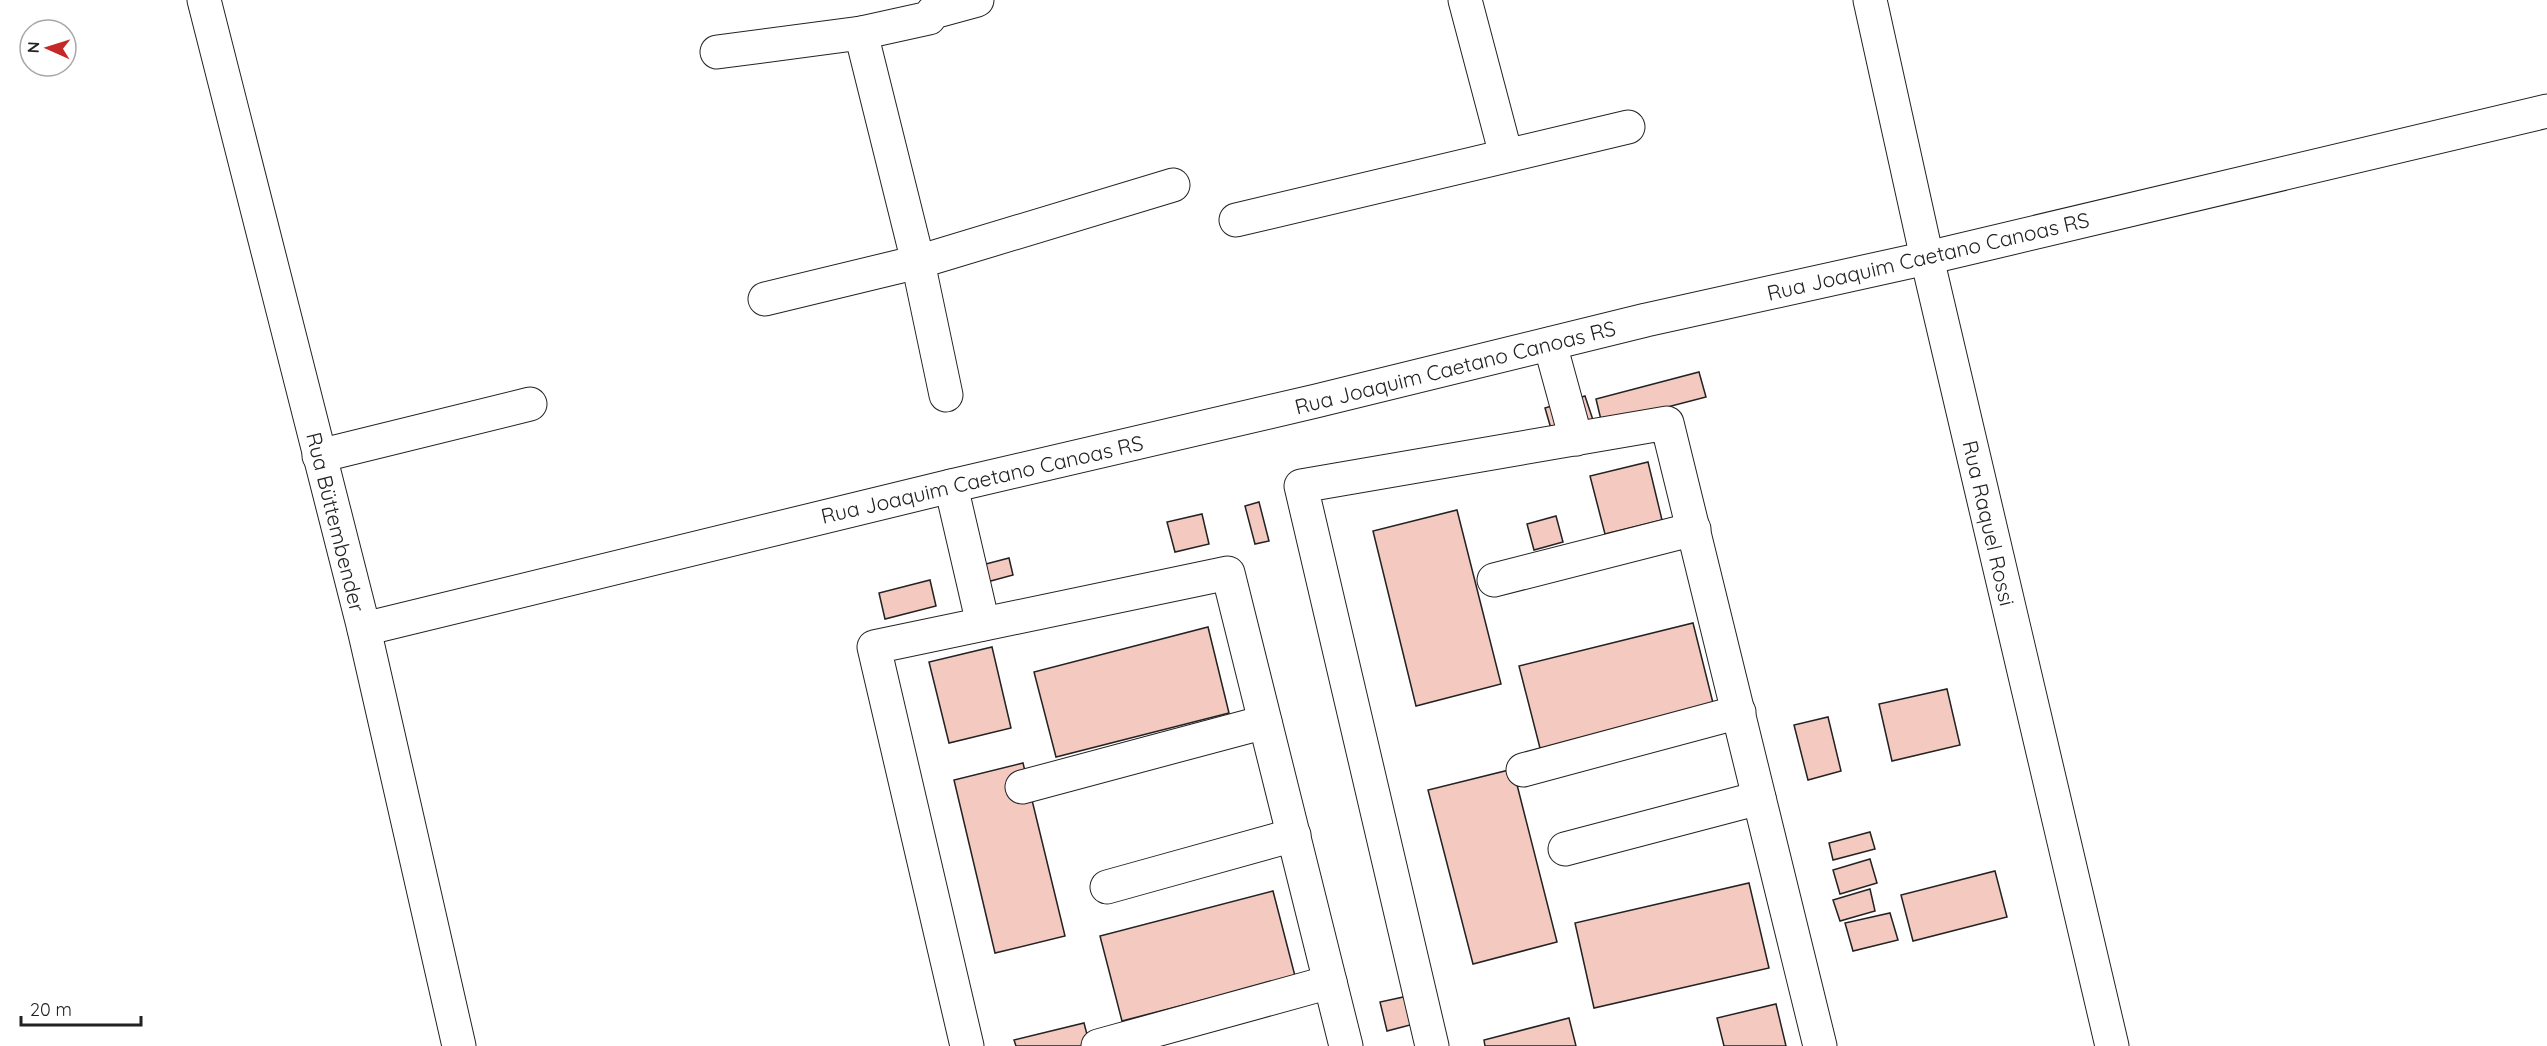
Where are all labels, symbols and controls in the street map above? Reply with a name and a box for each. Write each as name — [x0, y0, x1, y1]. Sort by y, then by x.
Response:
north arrow — [18, 18, 78, 78]
text: N — [23, 41, 43, 54]
street label: Rua Joaquim Caetano Canoas RS — [1764, 206, 2092, 306]
street label: Rua Joaquim Caetano Canoas RS — [1292, 314, 1618, 420]
street label: Rua Büttembender — [301, 429, 371, 615]
street label: Rua Joaquim Caetano Canoas RS — [818, 429, 1146, 529]
street label: Rua Raquel Rossi — [1957, 438, 2021, 608]
scale bar — [21, 989, 141, 1027]
text: 20 m — [30, 998, 72, 1021]

